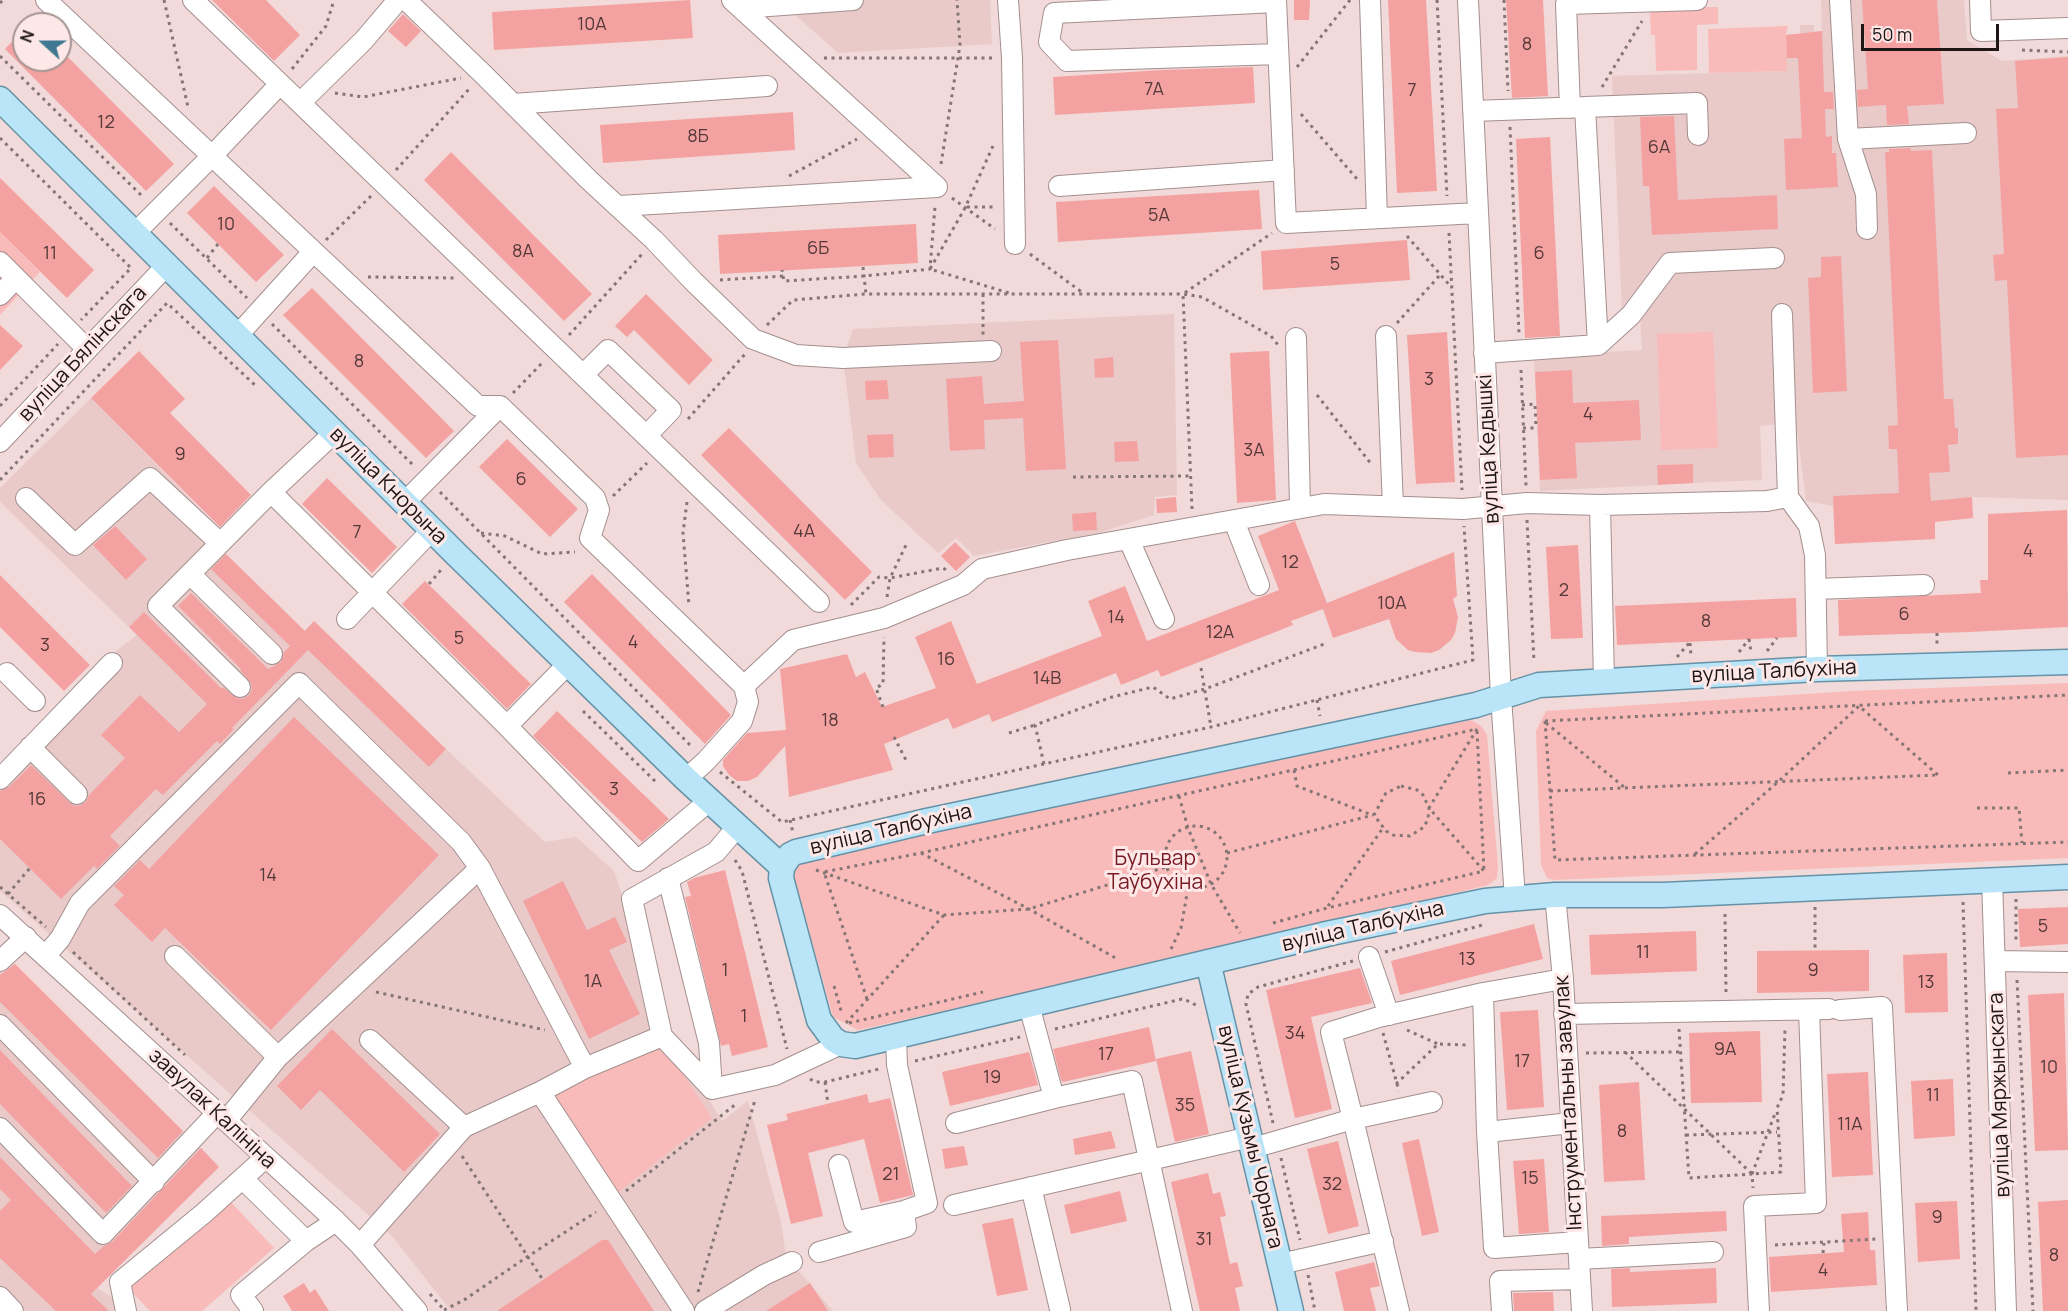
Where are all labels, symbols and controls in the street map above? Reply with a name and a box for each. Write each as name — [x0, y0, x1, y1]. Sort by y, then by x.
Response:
north arrow — [12, 12, 72, 72]
scale bar — [1864, 12, 2002, 50]
house number: 10А — [577, 14, 607, 36]
text: 50 m — [1872, 22, 1912, 46]
text: N — [15, 27, 39, 46]
house number: 8 — [1522, 34, 1532, 56]
house number: 7А — [1144, 79, 1164, 101]
house number: 7 — [1407, 80, 1417, 102]
house number: 12 — [97, 112, 115, 134]
house number: 8Б — [687, 126, 709, 148]
house number: 6А — [1648, 137, 1670, 159]
house number: 5А — [1148, 205, 1170, 227]
house number: 10 — [217, 214, 235, 236]
house number: 6Б — [807, 238, 829, 260]
house number: 8А — [512, 241, 534, 263]
house number: 11 — [43, 243, 57, 265]
house number: 6 — [1533, 243, 1545, 265]
house number: 5 — [1330, 254, 1340, 276]
street label: вуліца Бялінскага — [14, 281, 152, 427]
house number: 8 — [354, 351, 364, 373]
house number: 3 — [1424, 369, 1434, 391]
street label: вуліца Кедышкі — [1472, 374, 1506, 524]
house number: 4 — [1583, 404, 1593, 426]
street label: вуліца Кнорына — [324, 422, 452, 550]
house number: 3А — [1243, 440, 1265, 462]
house number: 9 — [174, 444, 186, 466]
house number: 6 — [515, 469, 527, 491]
house number: 4А — [793, 521, 815, 543]
house number: 7 — [352, 522, 362, 544]
house number: 4 — [2023, 541, 2033, 563]
house number: 12 — [1281, 552, 1299, 574]
house number: 2 — [1559, 580, 1569, 602]
house number: 10А — [1377, 593, 1407, 615]
house number: 6 — [1898, 604, 1910, 626]
house number: 14 — [1107, 607, 1125, 629]
house number: 8 — [1701, 611, 1711, 633]
house number: 12А — [1206, 622, 1234, 644]
house number: 5 — [454, 628, 464, 650]
house number: 4 — [628, 632, 638, 654]
house number: 3 — [40, 635, 50, 657]
house number: 16 — [937, 649, 955, 671]
street label: вуліца Талбухіна — [1691, 655, 1857, 689]
house number: 14В — [1033, 668, 1061, 690]
house number: 18 — [821, 710, 839, 732]
house number: 3 — [609, 779, 619, 801]
house number: 16 — [28, 789, 46, 811]
street label: вуліца Талбухіна — [808, 799, 974, 861]
park label: Бульвар Таўбухіна — [1107, 846, 1203, 896]
house number: 14 — [259, 865, 277, 887]
street label: вуліца Талбухіна — [1280, 896, 1446, 958]
house number: 5 — [2038, 916, 2048, 938]
house number: 11 — [1636, 942, 1650, 964]
house number: 13 — [1459, 949, 1475, 971]
house number: 1 — [721, 960, 729, 982]
house number: 9 — [1807, 960, 1819, 982]
house number: 1А — [584, 971, 602, 993]
house number: 13 — [1918, 972, 1934, 994]
street label: Інструментальны завулак — [1550, 975, 1588, 1231]
street label: вуліца Мяржынскага — [1984, 992, 2016, 1198]
house number: 1 — [740, 1006, 748, 1028]
street label: вуліца Кузьмы Чорнага — [1212, 1023, 1288, 1251]
house number: 34 — [1285, 1023, 1305, 1045]
house number: 9А — [1714, 1039, 1736, 1061]
street label: завулак Калініна — [143, 1043, 281, 1175]
house number: 17 — [1098, 1044, 1114, 1066]
house number: 17 — [1514, 1051, 1530, 1073]
house number: 10 — [2040, 1057, 2058, 1079]
house number: 19 — [983, 1067, 1001, 1089]
house number: 11 — [1926, 1085, 1940, 1107]
house number: 35 — [1175, 1095, 1195, 1117]
house number: 11А — [1837, 1114, 1863, 1136]
house number: 8 — [1617, 1121, 1627, 1143]
house number: 21 — [882, 1164, 900, 1186]
house number: 15 — [1521, 1168, 1539, 1190]
house number: 32 — [1322, 1174, 1342, 1196]
house number: 9 — [1931, 1207, 1943, 1229]
house number: 31 — [1196, 1229, 1212, 1251]
house number: 8 — [2049, 1245, 2059, 1267]
house number: 4 — [1818, 1260, 1828, 1282]

